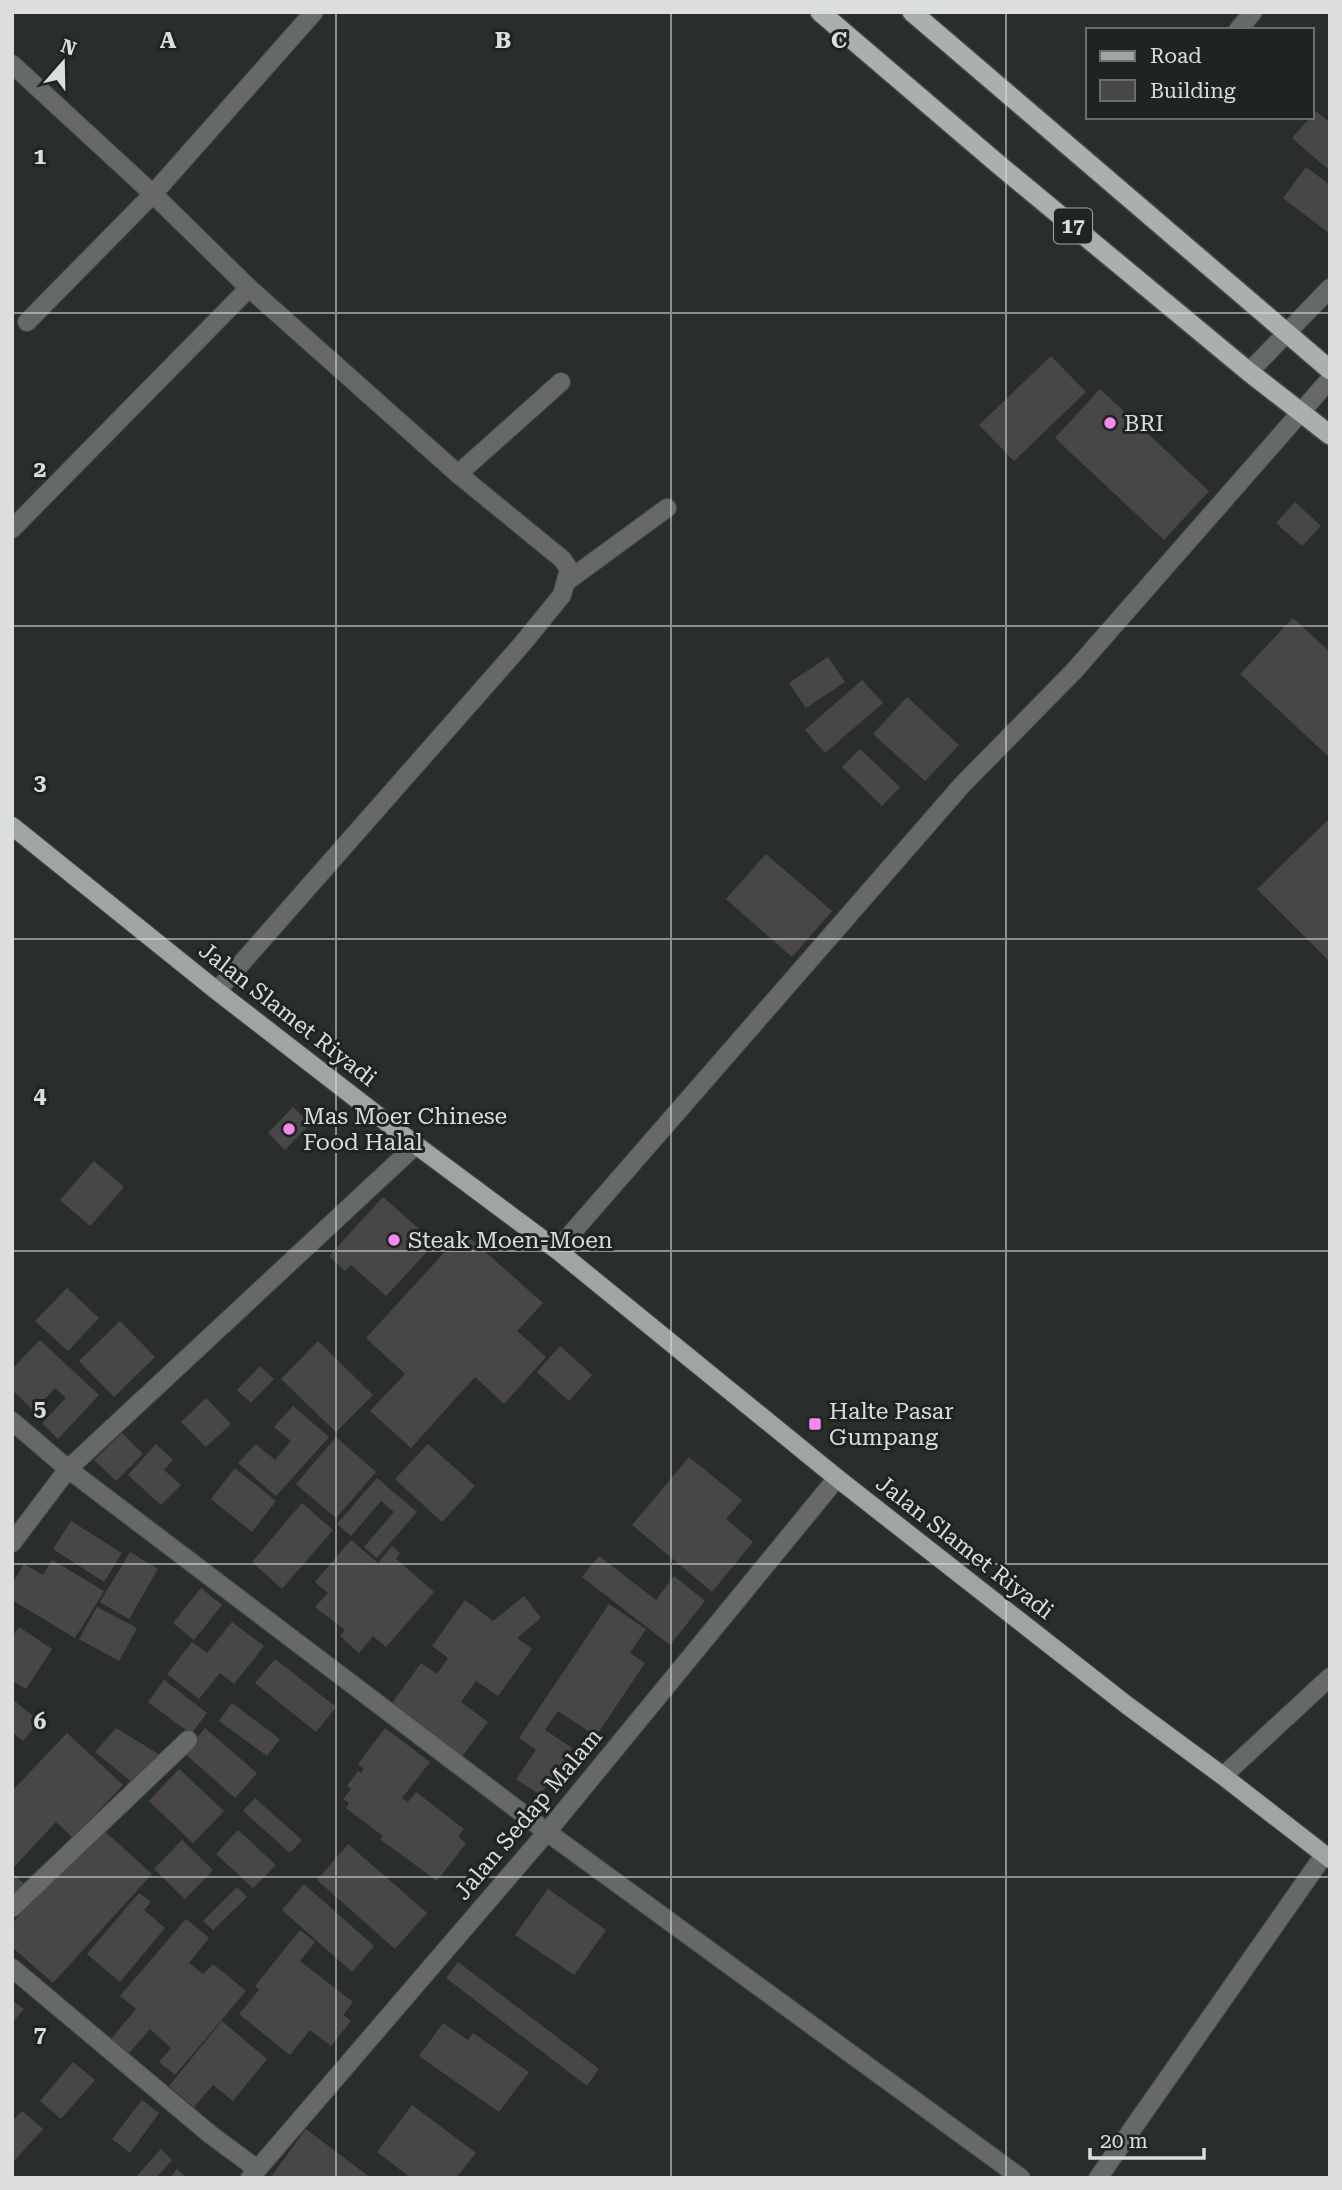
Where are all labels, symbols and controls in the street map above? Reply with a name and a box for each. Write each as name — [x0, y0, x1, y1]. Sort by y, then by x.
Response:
text: A — [160, 27, 177, 54]
text: B — [495, 27, 511, 54]
text: C — [831, 27, 847, 54]
north arrow — [28, 28, 98, 98]
legend — [1086, 28, 1314, 119]
text: N — [58, 34, 80, 61]
text: Road — [1150, 44, 1202, 68]
text: Building — [1150, 79, 1236, 103]
text: 1 — [34, 143, 47, 170]
road number: 17 — [1054, 208, 1092, 244]
place label: BRI — [1124, 410, 1164, 437]
marker: BRI — [1102, 415, 1118, 431]
text: 2 — [34, 456, 46, 483]
text: 3 — [34, 769, 47, 796]
street label: Jalan Slamet Riyadi — [194, 937, 382, 1092]
text: 4 — [34, 1082, 47, 1109]
place label: Mas Moer Chinese Food Halal — [303, 1103, 507, 1156]
marker: Mas Moer Chinese Food Halal — [281, 1121, 297, 1137]
place label: Steak Moen-Moen — [408, 1227, 613, 1254]
marker: Steak Moen-Moen — [386, 1232, 402, 1248]
text: 5 — [34, 1395, 47, 1422]
place label: Halte Pasar Gumpang — [829, 1398, 954, 1451]
marker: Halte Pasar Gumpang — [807, 1416, 823, 1432]
street label: Jalan Slamet Riyadi — [871, 1470, 1059, 1625]
text: 6 — [34, 1708, 47, 1735]
street label: Jalan Sedap Malam — [449, 1723, 608, 1905]
text: 7 — [34, 2021, 47, 2048]
scale bar — [1090, 2116, 1204, 2160]
text: 20 m — [1100, 2129, 1148, 2153]

